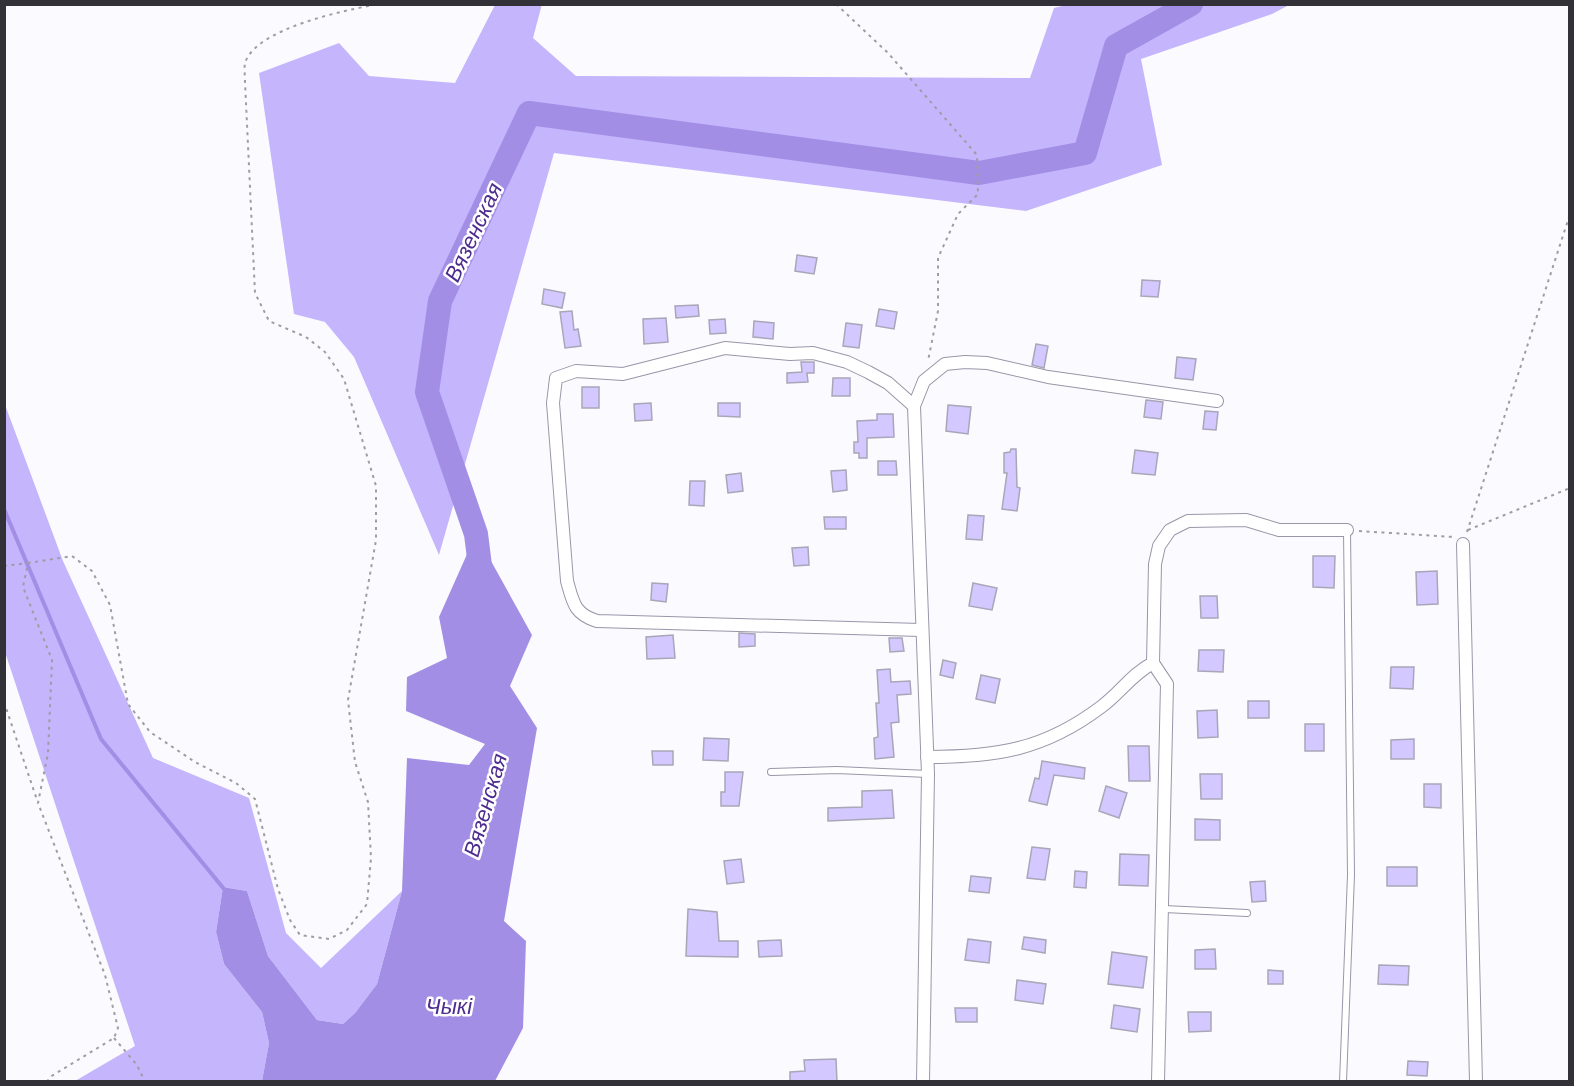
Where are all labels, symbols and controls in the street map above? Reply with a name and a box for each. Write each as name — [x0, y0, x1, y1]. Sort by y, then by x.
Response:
water label: Вязенская — [438, 178, 509, 286]
water label: Вязенская — [457, 750, 514, 860]
water label: Чыкі — [426, 992, 473, 1021]

